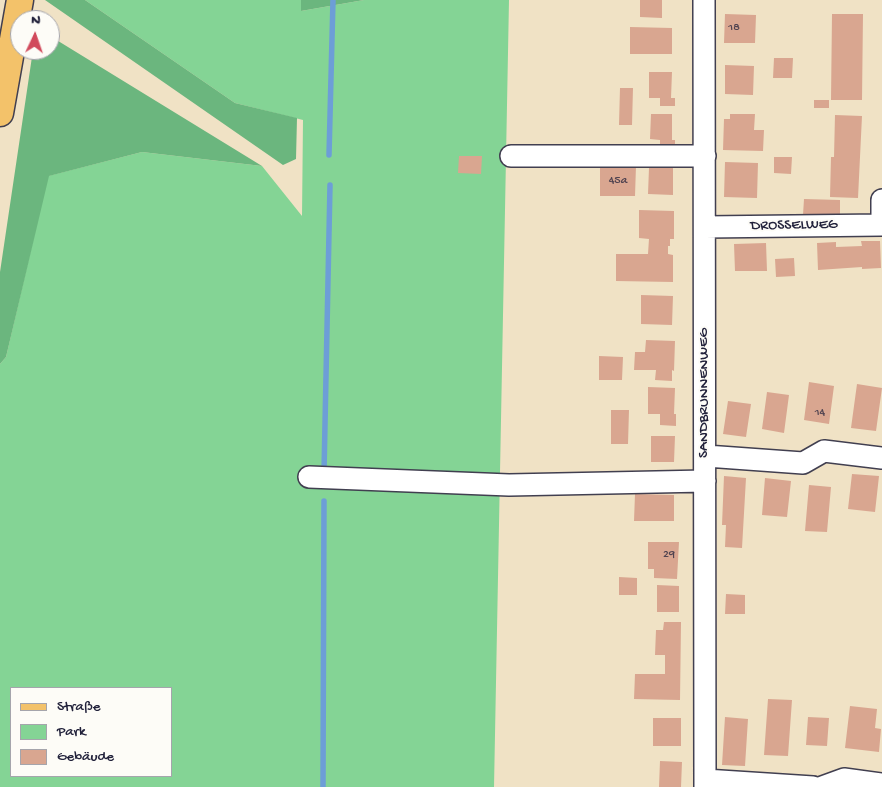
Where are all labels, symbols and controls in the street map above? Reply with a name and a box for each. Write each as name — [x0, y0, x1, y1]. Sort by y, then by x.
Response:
north arrow — [10, 10, 60, 60]
text: N — [31, 12, 41, 29]
house number: 18 — [728, 21, 740, 35]
house number: 45a — [609, 174, 627, 188]
street label: DROSSELWEG — [750, 216, 838, 236]
street label: SANDBRUNNENWEG — [696, 328, 714, 458]
house number: 14 — [815, 406, 825, 420]
house number: 29 — [663, 548, 675, 562]
legend — [10, 687, 172, 777]
text: Straße — [57, 698, 101, 716]
text: Park — [57, 723, 86, 741]
text: Gebäude — [57, 748, 114, 766]

